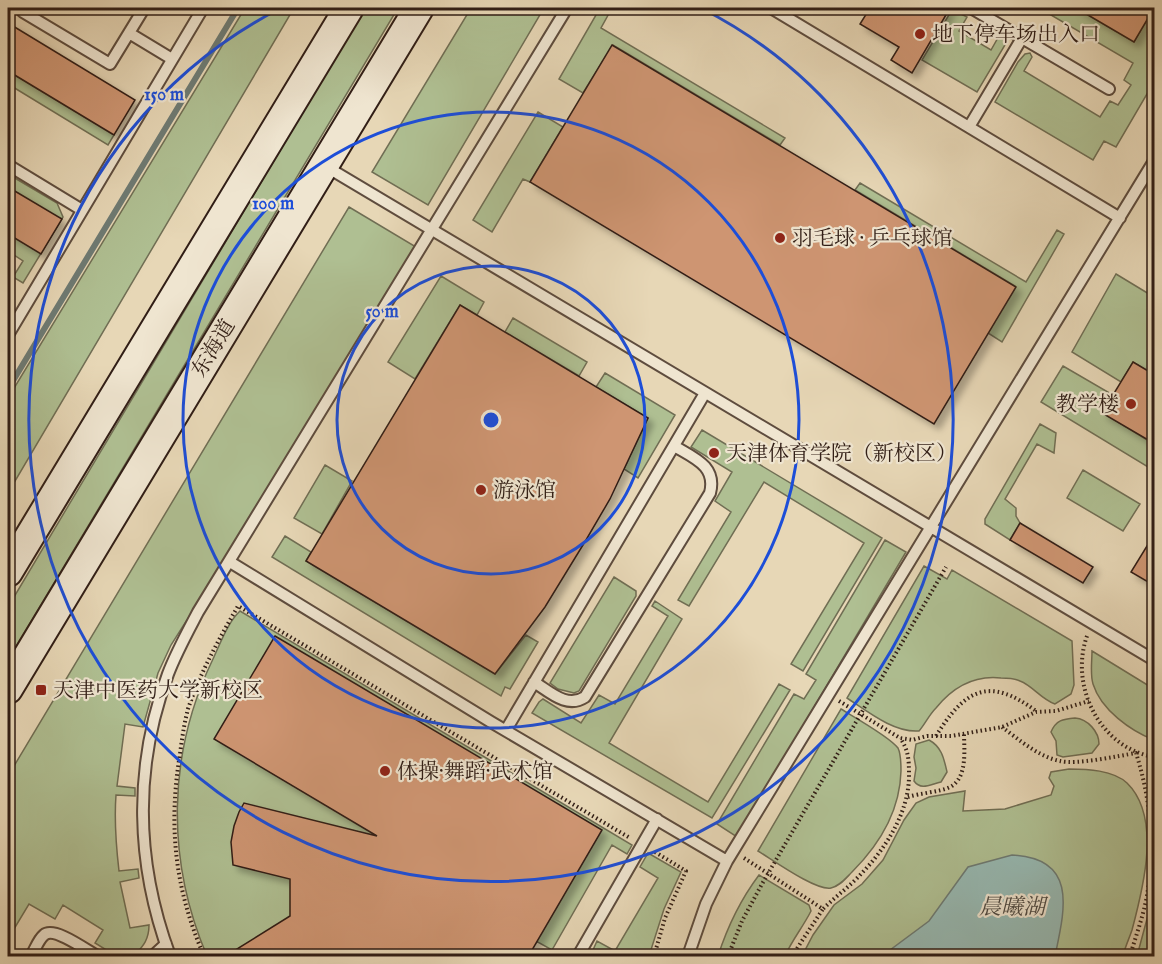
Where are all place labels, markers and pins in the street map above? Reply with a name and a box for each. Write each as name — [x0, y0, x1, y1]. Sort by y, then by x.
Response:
place label: 地下停车场出入口 — [932, 22, 1100, 49]
marker: 地下停车场出入口 — [913, 27, 927, 41]
place label: 羽毛球 · 乒乓球馆 — [792, 226, 953, 253]
marker: 羽毛球 · 乒乓球馆 — [773, 231, 787, 245]
place label: 教学楼 — [1056, 392, 1119, 419]
marker: 教学楼 — [1124, 397, 1138, 411]
centre of rings — [481, 410, 501, 430]
place label: 天津体育学院（新校区） — [726, 441, 957, 468]
marker: 天津体育学院（新校区） — [707, 446, 721, 460]
place label: 游泳馆 — [493, 478, 556, 505]
marker: 游泳馆 — [474, 483, 488, 497]
place label: 天津中医药大学新校区 — [53, 678, 263, 705]
marker: 天津中医药大学新校区 — [34, 683, 48, 697]
place label: 体操·舞蹈·武术馆 — [397, 759, 553, 786]
marker: 体操·舞蹈·武术馆 — [378, 764, 392, 778]

